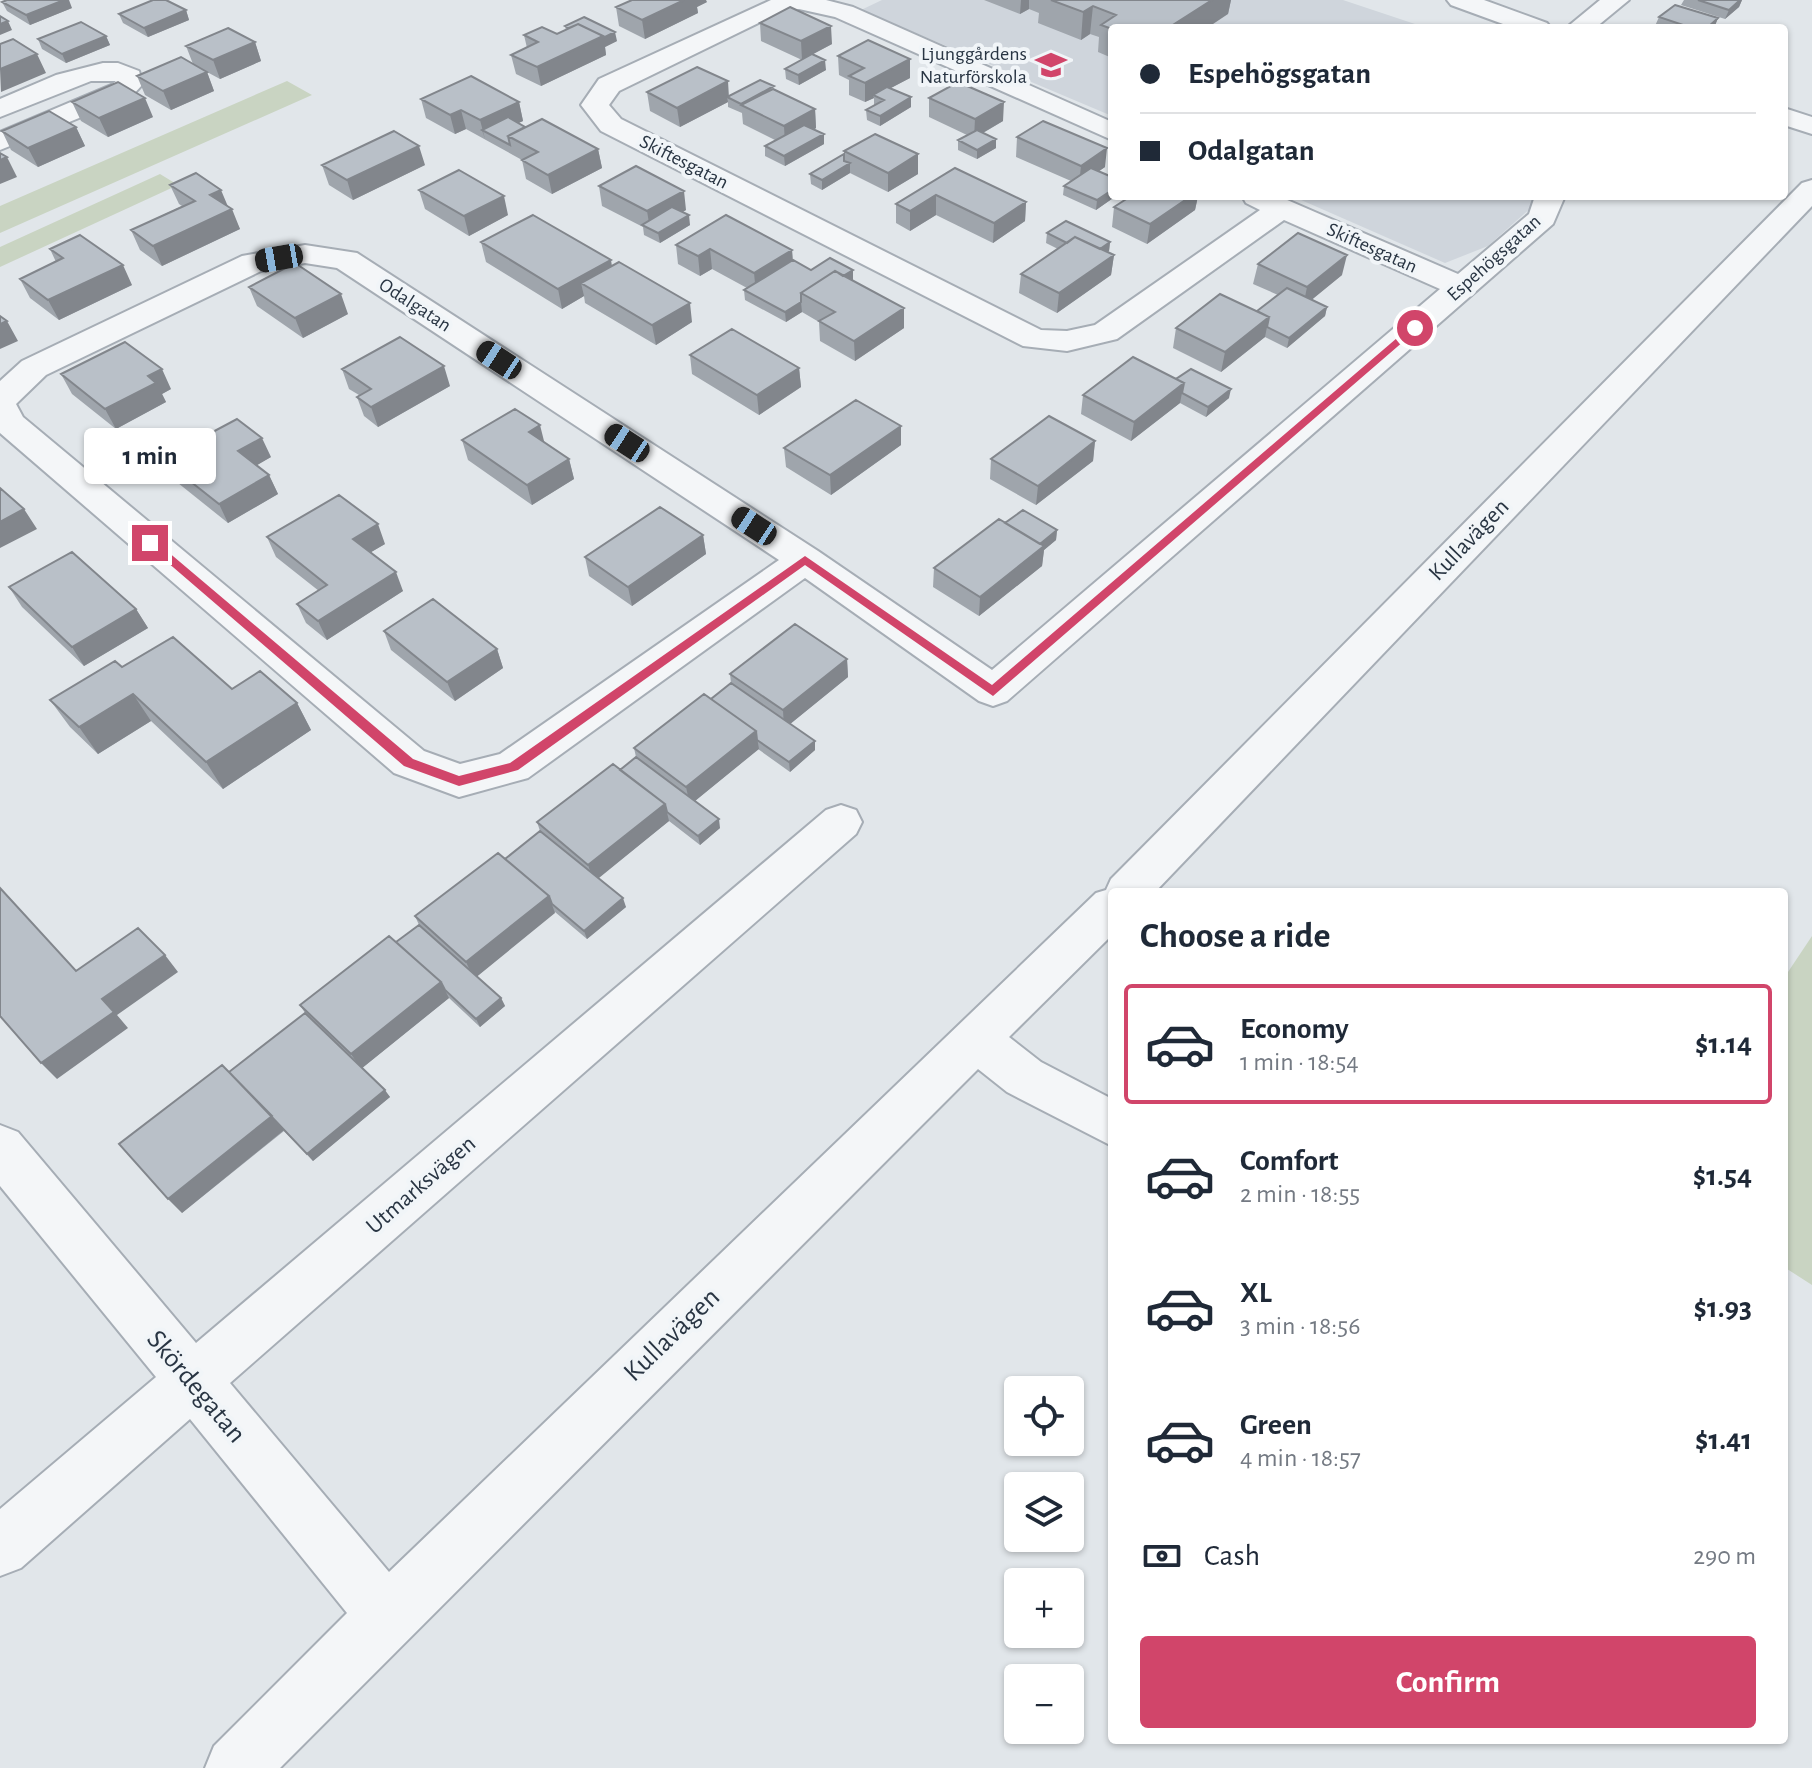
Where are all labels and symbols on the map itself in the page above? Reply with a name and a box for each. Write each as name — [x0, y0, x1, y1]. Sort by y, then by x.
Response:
place label: Ljunggårdens Naturförskola — [920, 44, 1027, 87]
school or university icon: Ljunggårdens Naturförskola — [1034, 48, 1068, 82]
street label: Skiftesgatan — [636, 131, 732, 193]
street label: Espehögsgatan — [1443, 211, 1545, 305]
street label: Skiftesgatan — [1324, 219, 1420, 277]
car — [253, 242, 305, 274]
street label: Odalgatan — [375, 274, 455, 336]
route start — [1397, 310, 1433, 346]
car — [472, 337, 526, 383]
car — [600, 420, 654, 466]
callout: 1 min — [84, 427, 216, 483]
street label: Kullavägen — [1424, 494, 1514, 586]
car — [727, 503, 781, 549]
route end — [132, 525, 168, 561]
street label: Utmarksvägen — [362, 1131, 480, 1239]
street label: Kullavägen — [619, 1283, 725, 1387]
street label: Skördegatan — [141, 1325, 251, 1449]

